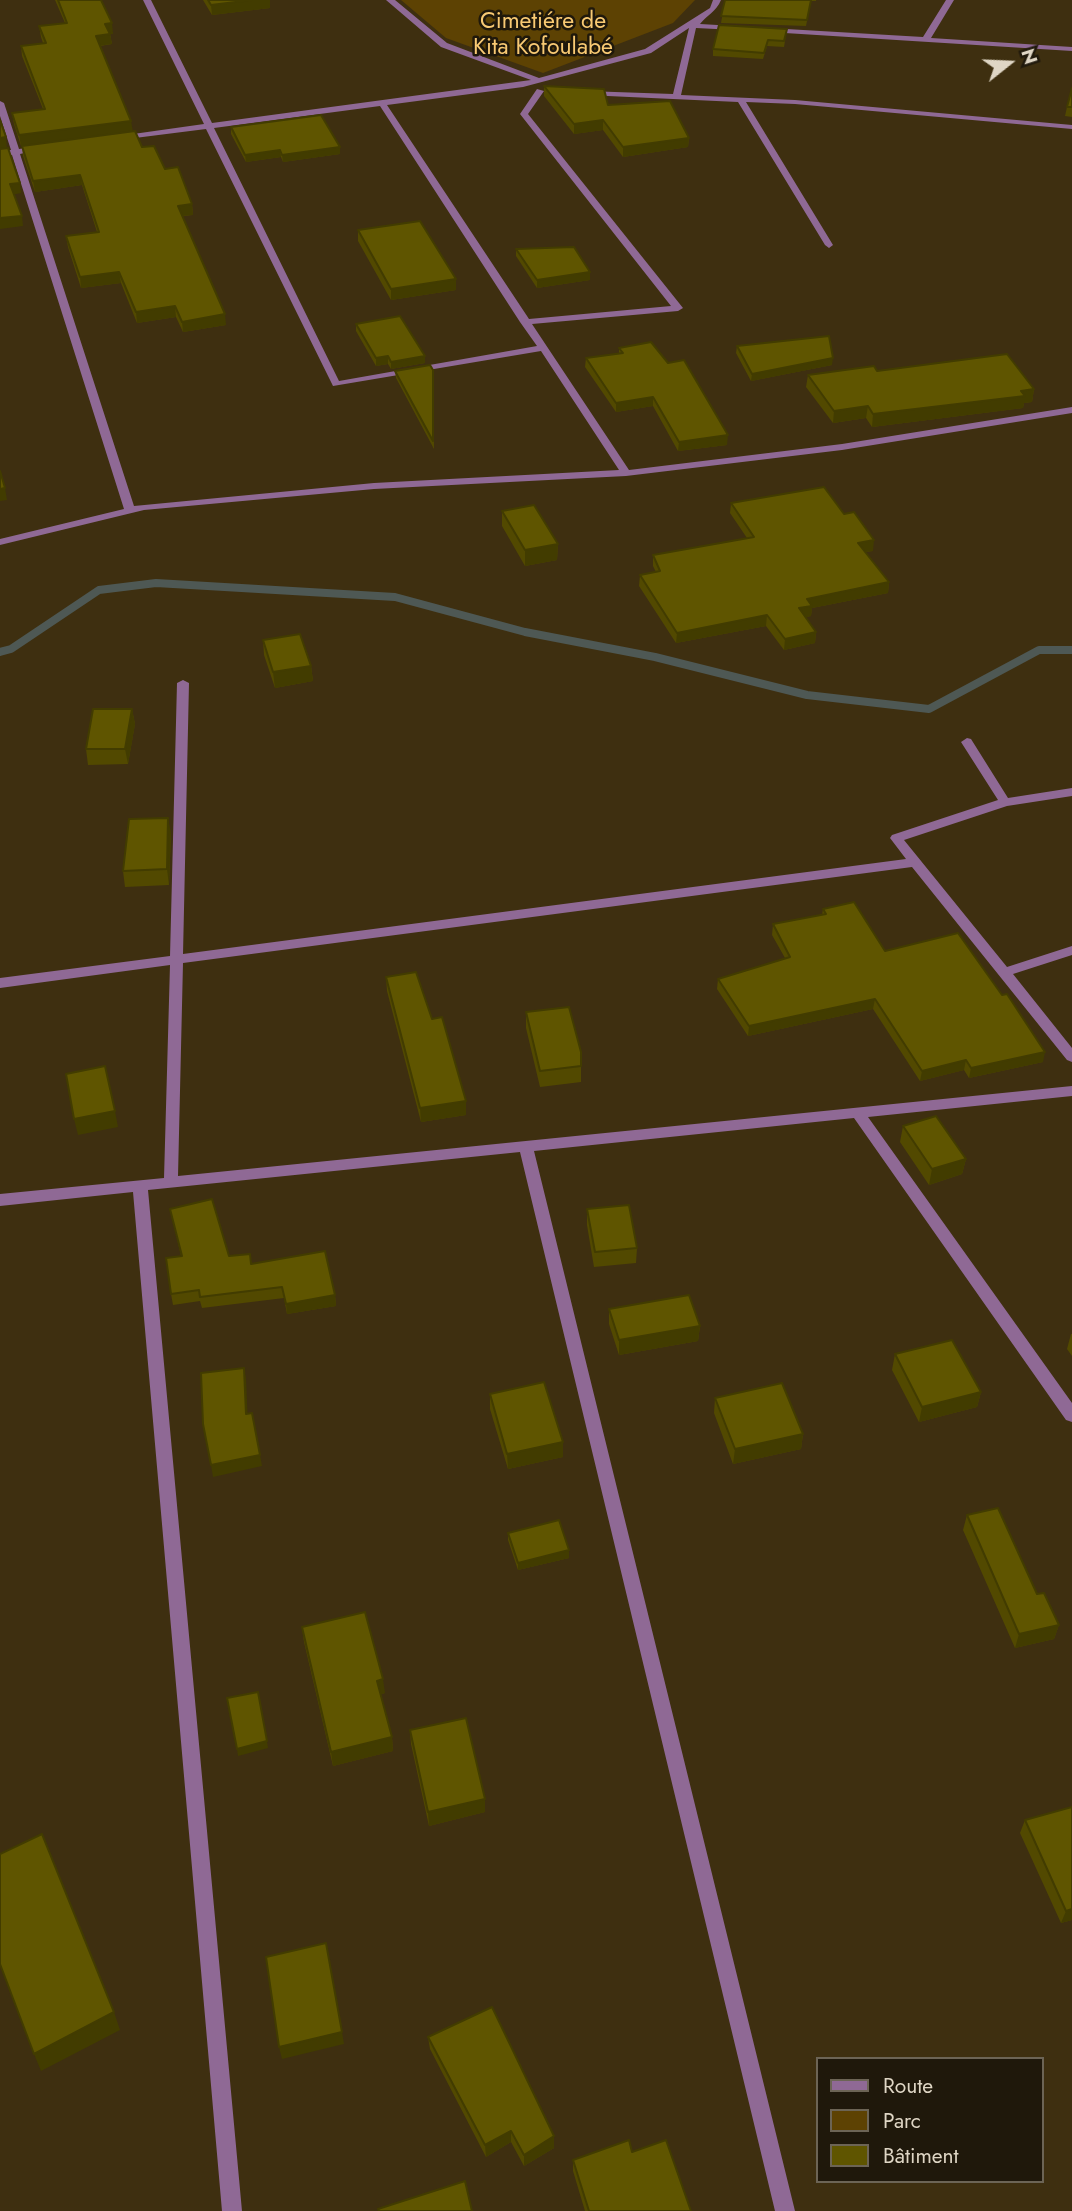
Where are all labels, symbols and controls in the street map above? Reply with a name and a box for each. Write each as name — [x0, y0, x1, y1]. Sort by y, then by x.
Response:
park label: Cimetiére de Kita Kofoulabé — [473, 8, 613, 62]
north arrow — [974, 28, 1044, 98]
text: N — [1014, 45, 1045, 68]
legend — [816, 2057, 1044, 2183]
text: Route — [883, 2071, 933, 2101]
text: Parc — [883, 2106, 921, 2136]
text: Bâtiment — [883, 2141, 959, 2171]

